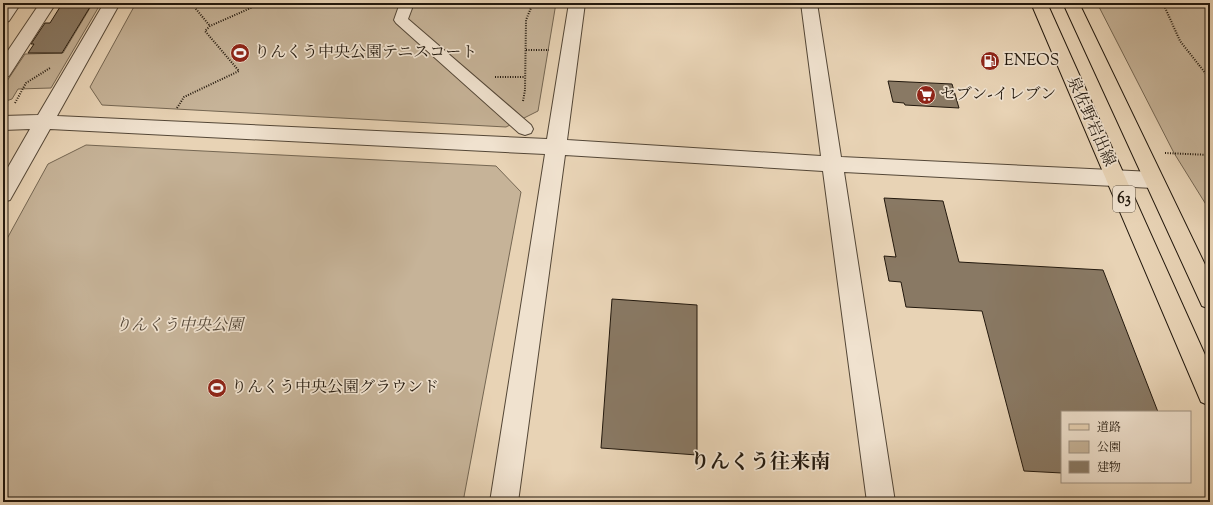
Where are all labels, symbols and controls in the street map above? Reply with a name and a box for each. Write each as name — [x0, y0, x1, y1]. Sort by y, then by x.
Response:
sports icon: りんくう中央公園テニスコート — [229, 42, 251, 64]
place label: りんくう中央公園テニスコート — [254, 42, 477, 65]
fuel station icon: ENEOS — [979, 50, 1001, 72]
place label: ENEOS — [1004, 50, 1059, 73]
street label: 泉佐野岩出線 — [1060, 73, 1120, 171]
supermarket icon: セブン-イレブン — [915, 84, 937, 106]
place label: セブン-イレブン — [940, 84, 1056, 107]
road number: 63 — [1113, 186, 1135, 212]
park label: りんくう中央公園 — [115, 315, 246, 338]
sports icon: りんくう中央公園グラウンド — [206, 377, 228, 399]
place label: りんくう中央公園グラウンド — [231, 377, 439, 400]
legend — [1061, 411, 1191, 483]
text: 道路 — [1097, 419, 1121, 437]
text: 公園 — [1097, 439, 1121, 457]
district label: りんくう往来南 — [690, 449, 830, 478]
text: 建物 — [1097, 459, 1121, 477]

